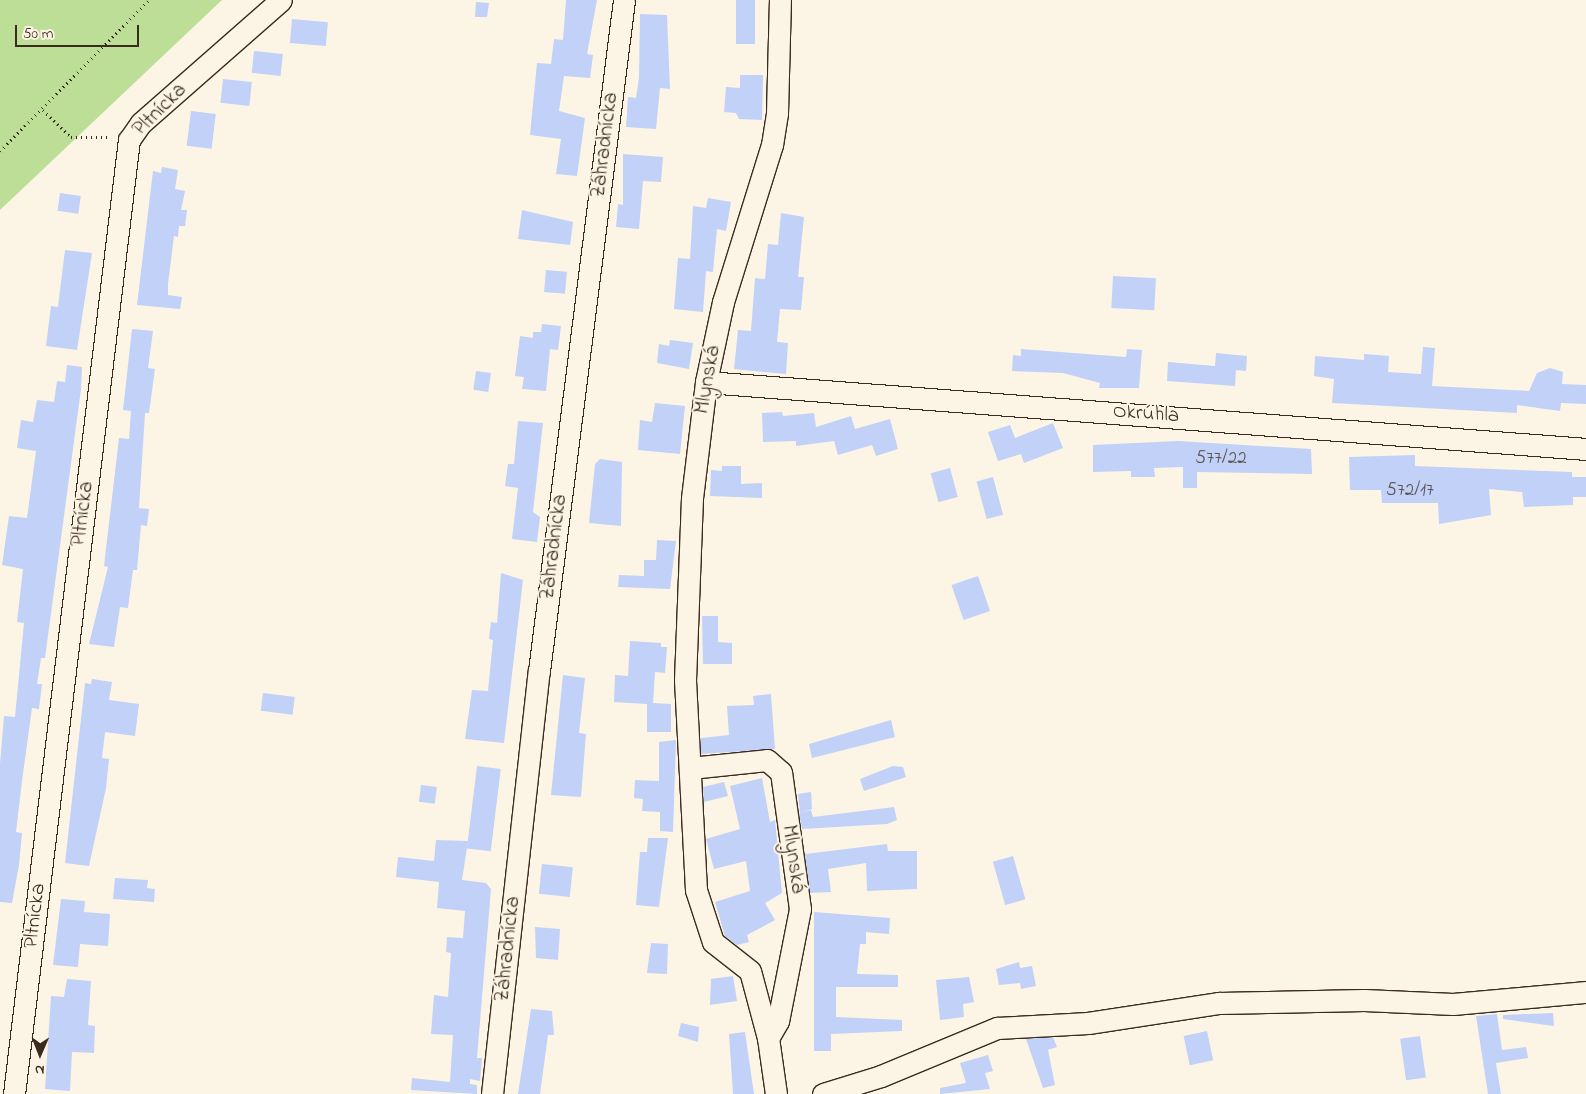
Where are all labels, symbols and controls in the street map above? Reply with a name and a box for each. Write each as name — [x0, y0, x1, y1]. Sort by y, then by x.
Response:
scale bar — [18, 15, 141, 47]
text: 50 m — [23, 23, 53, 45]
street label: Pltnícka — [128, 78, 192, 142]
street label: Záhradnícka — [586, 91, 624, 199]
street label: Mlynská — [690, 344, 726, 416]
street label: Okrúhla — [1112, 399, 1180, 429]
house number: 577/22 — [1195, 448, 1247, 470]
street label: Pltnícka — [67, 480, 99, 548]
house number: 572/17 — [1386, 480, 1434, 502]
street label: Záhradnícka — [535, 493, 573, 601]
street label: Mlynská — [776, 823, 810, 895]
street label: Pltnícka — [19, 882, 51, 950]
street label: Záhradnícka — [490, 895, 526, 1003]
north arrow — [15, 1029, 65, 1079]
text: N — [35, 1059, 45, 1080]

